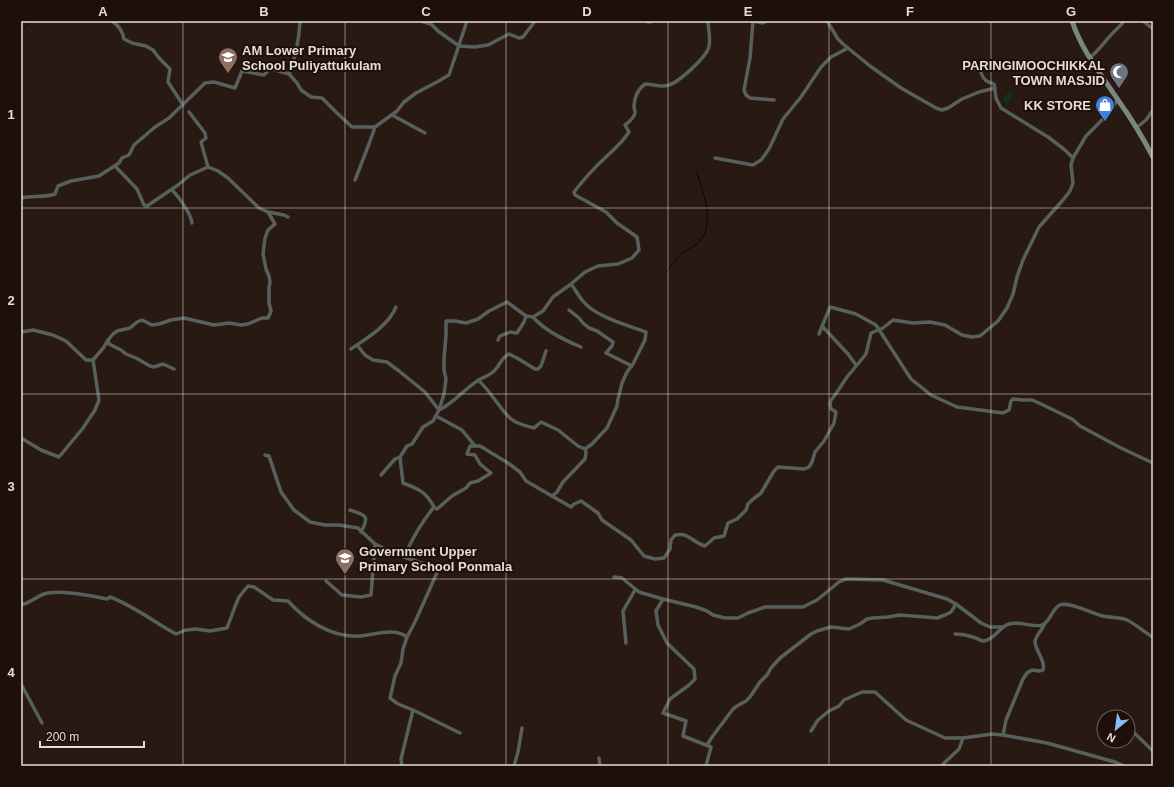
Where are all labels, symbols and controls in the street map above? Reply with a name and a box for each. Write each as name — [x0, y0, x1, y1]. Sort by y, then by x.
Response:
text: A — [98, 4, 108, 19]
text: B — [259, 4, 269, 19]
text: C — [421, 4, 431, 19]
text: D — [582, 4, 592, 19]
text: E — [744, 4, 753, 19]
text: F — [906, 4, 914, 19]
text: G — [1066, 4, 1076, 19]
place label: AM Lower Primary School Puliyattukulam — [242, 43, 381, 73]
school or university icon: AM Lower Primary School Puliyattukulam — [217, 46, 239, 74]
place label: PARINGIMOOCHIKKAL TOWN MASJID — [962, 58, 1105, 88]
mosque icon: PARINGIMOOCHIKKAL TOWN MASJID — [1108, 61, 1130, 89]
shop icon: KK STORE — [1094, 94, 1116, 122]
place label: KK STORE — [1024, 98, 1091, 113]
text: 1 — [7, 107, 15, 122]
text: 2 — [7, 293, 15, 308]
text: 3 — [7, 479, 15, 494]
place label: Government Upper Primary School Ponmala — [359, 544, 513, 574]
school or university icon: Government Upper Primary School Ponmala — [334, 547, 356, 575]
text: 4 — [7, 665, 15, 680]
north arrow — [1096, 709, 1136, 749]
scale bar — [40, 723, 144, 749]
text: 200 m — [46, 730, 79, 744]
text: N — [1105, 731, 1118, 745]

